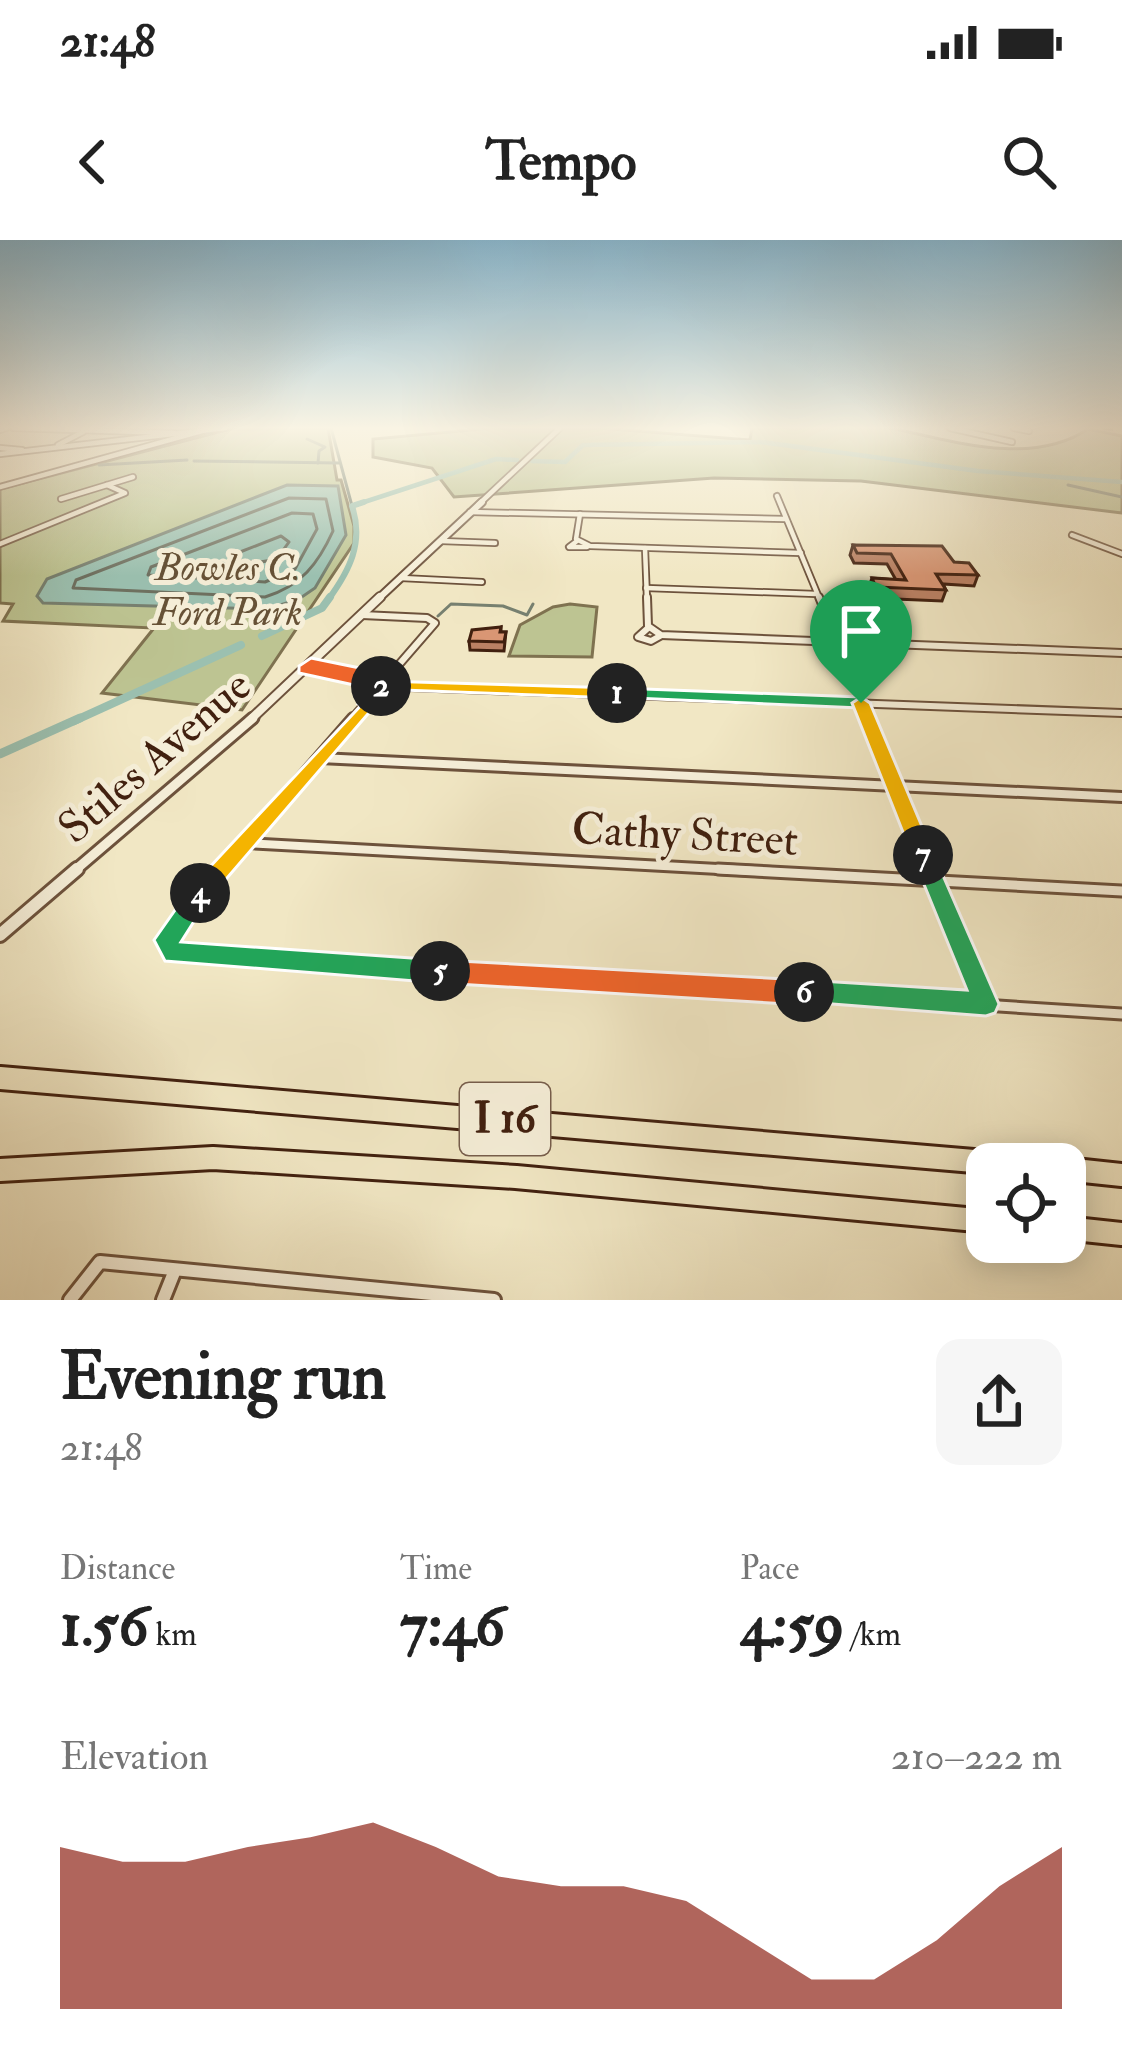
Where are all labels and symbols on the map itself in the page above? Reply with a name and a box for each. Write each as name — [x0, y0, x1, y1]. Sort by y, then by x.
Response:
park label: Bowles C. Ford Park — [152, 543, 302, 637]
pin — [810, 580, 912, 703]
pin: 2 — [351, 656, 411, 716]
street label: Stiles Avenue — [47, 658, 263, 856]
pin: 1 — [587, 663, 647, 723]
street label: Cathy Street — [570, 801, 800, 869]
pin: 7 — [893, 825, 953, 885]
pin: 4 — [170, 863, 230, 923]
pin: 5 — [410, 941, 470, 1001]
pin: 6 — [774, 962, 834, 1022]
road number: I 16 — [460, 1083, 550, 1155]

